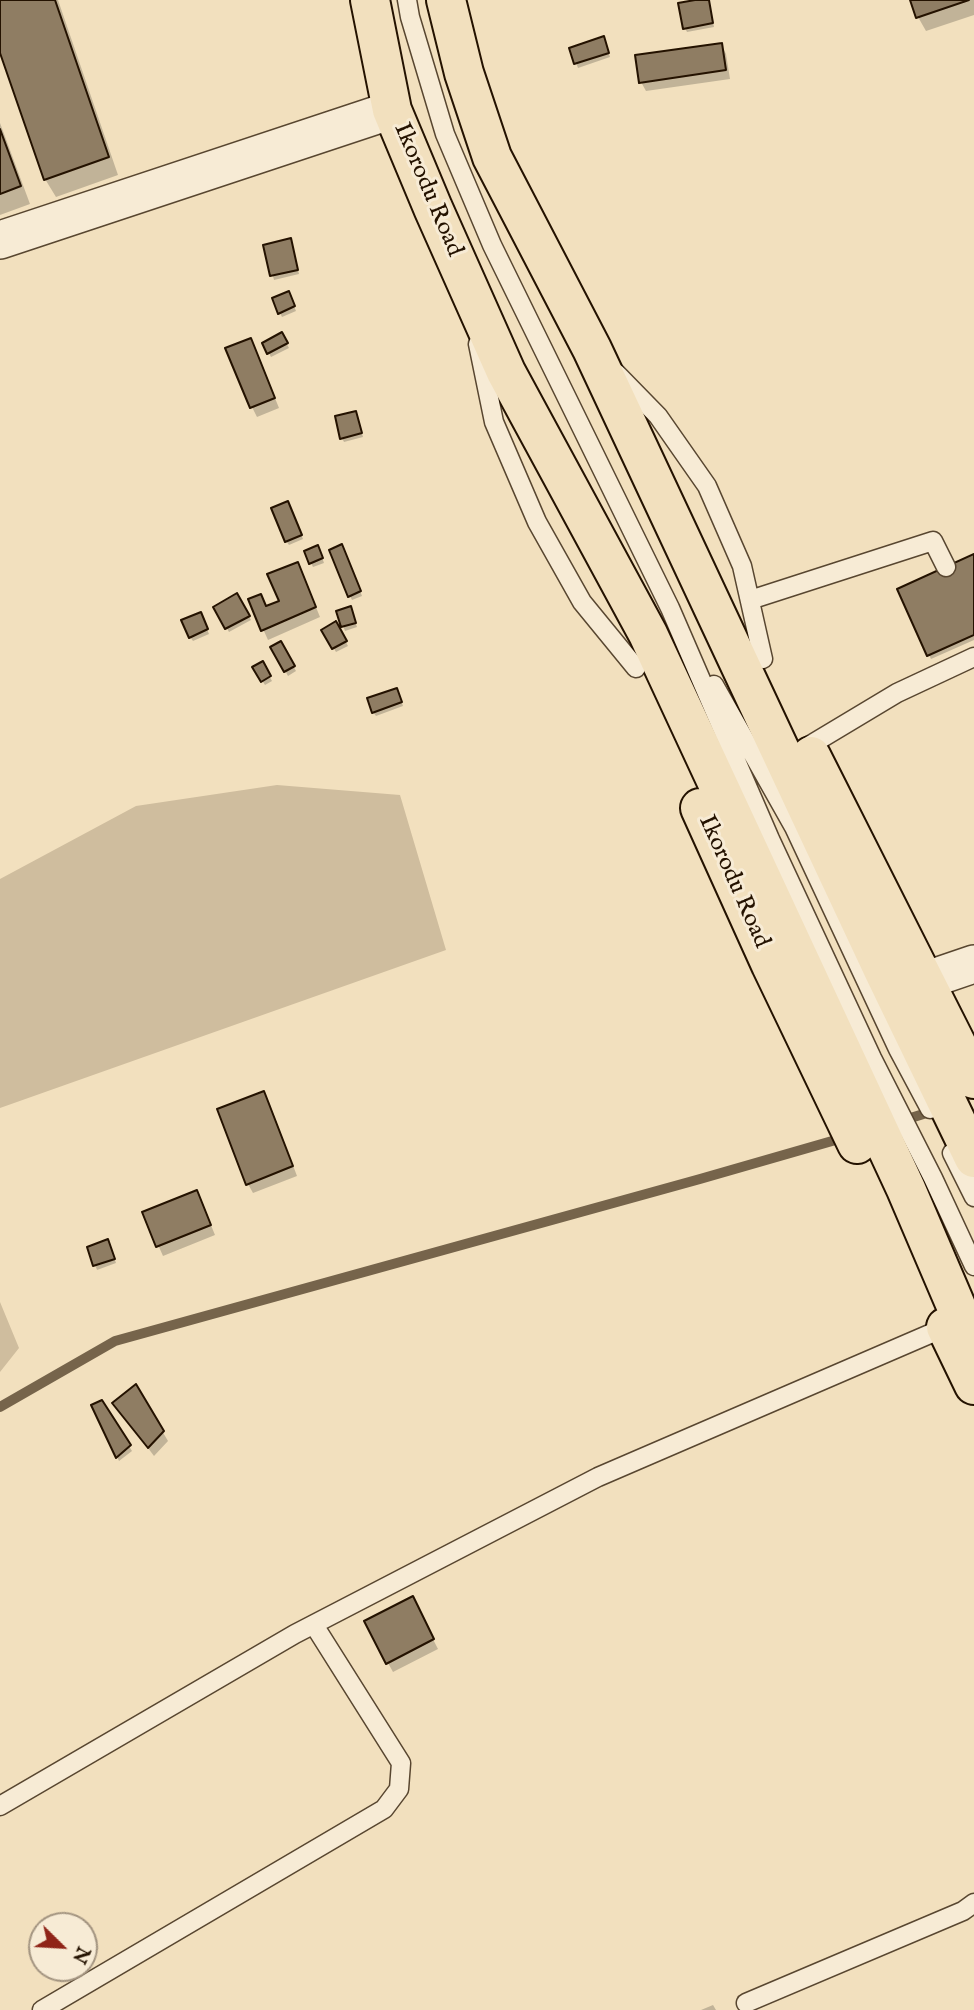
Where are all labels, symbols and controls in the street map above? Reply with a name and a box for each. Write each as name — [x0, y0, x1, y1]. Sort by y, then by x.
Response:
street label: Ikorodu Road — [386, 119, 468, 261]
street label: Ikorodu Road — [691, 811, 775, 953]
north arrow — [28, 1912, 98, 1982]
text: N — [66, 1942, 95, 1967]

